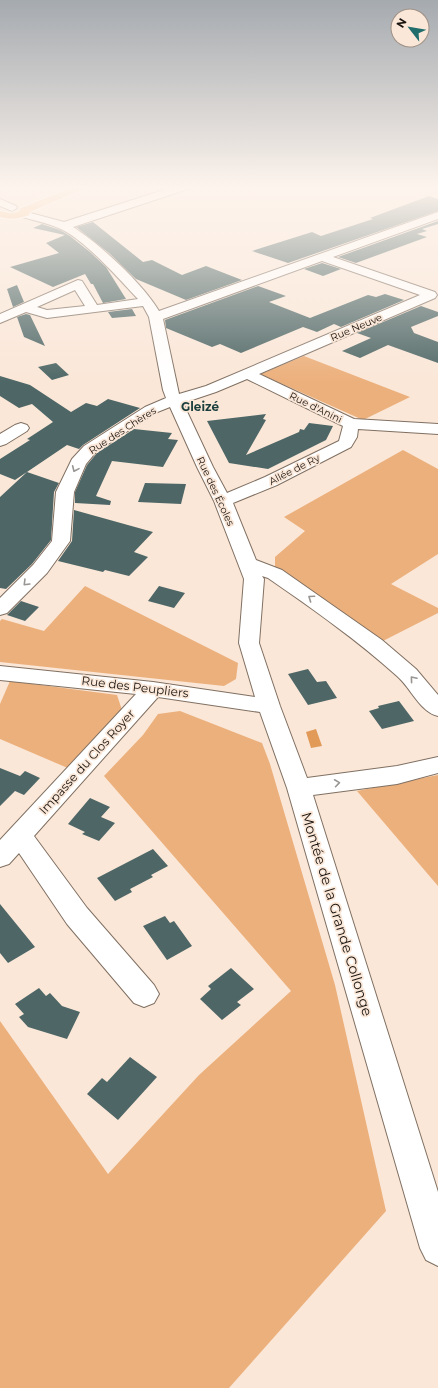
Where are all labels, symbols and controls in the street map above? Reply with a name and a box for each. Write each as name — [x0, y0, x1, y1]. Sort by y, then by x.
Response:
north arrow — [390, 8, 430, 48]
text: N — [393, 15, 410, 30]
street label: Rue Neuve — [328, 311, 384, 344]
street label: Rue d'Anini — [287, 389, 344, 426]
district label: Gleizé — [181, 399, 219, 414]
street label: Rue des Chères — [86, 404, 158, 457]
street label: Allée de Ry — [267, 451, 322, 488]
street label: Rue des Écoles — [194, 454, 237, 528]
one-way arrow — [72, 464, 80, 472]
one-way arrow — [23, 578, 30, 586]
one-way arrow — [309, 596, 316, 603]
street label: Rue des Peupliers — [81, 672, 190, 701]
one-way arrow — [410, 676, 417, 684]
street label: Impasse du Clos Royer — [36, 706, 138, 817]
one-way arrow — [334, 779, 340, 788]
street label: Montée de la Grande Collonge — [297, 810, 377, 1018]

